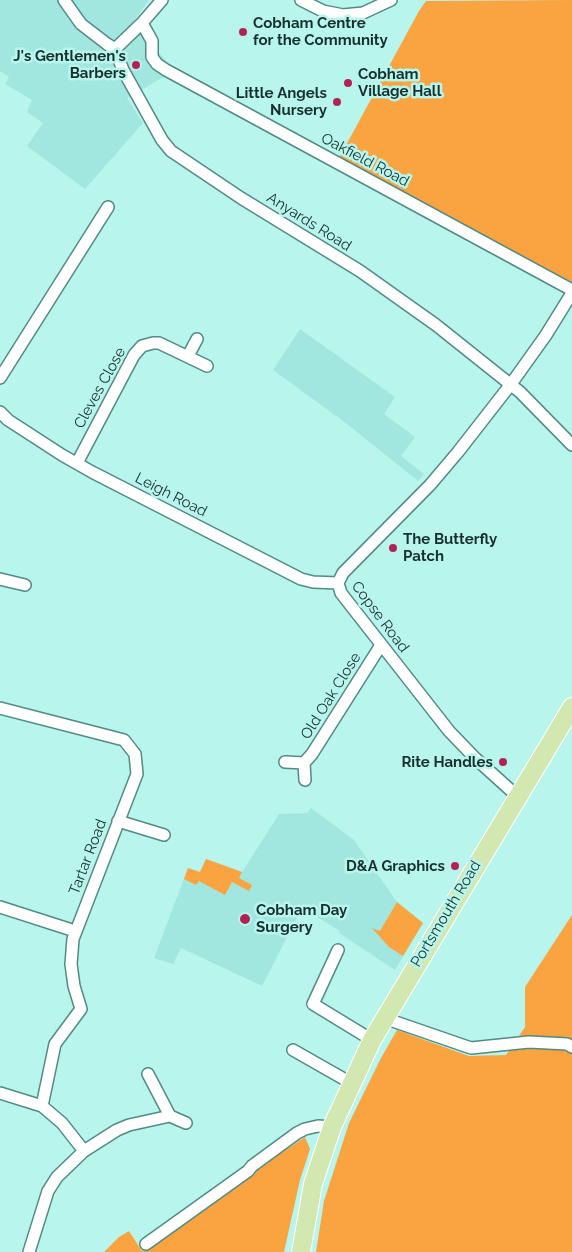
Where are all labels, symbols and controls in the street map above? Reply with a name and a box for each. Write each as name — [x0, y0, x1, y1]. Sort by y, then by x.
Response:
place label: Cobham Centre for the Community — [253, 14, 388, 49]
marker: Cobham Centre for the Community — [237, 26, 249, 38]
place label: J's Gentlemen's Barbers — [13, 47, 126, 82]
marker: J's Gentlemen's Barbers — [130, 59, 142, 71]
place label: Cobham Village Hall — [358, 65, 441, 100]
marker: Cobham Village Hall — [342, 77, 354, 89]
place label: Little Angels Nursery — [236, 84, 327, 119]
marker: Little Angels Nursery — [331, 96, 343, 108]
street label: Oakfield Road — [318, 129, 412, 191]
street label: Anyards Road — [263, 189, 355, 255]
street label: Cleves Close — [70, 344, 130, 432]
street label: Leigh Road — [132, 469, 210, 521]
place label: The Butterfly Patch — [403, 530, 497, 565]
marker: The Butterfly Patch — [387, 542, 399, 554]
street label: Copse Road — [347, 578, 413, 656]
street label: Old Oak Close — [297, 649, 365, 743]
place label: Rite Handles — [401, 753, 493, 771]
marker: Rite Handles — [497, 756, 509, 768]
street label: Tartar Road — [65, 817, 111, 897]
place label: D&A Graphics — [346, 857, 445, 875]
street label: Portsmouth Road — [407, 858, 485, 970]
marker: D&A Graphics — [449, 860, 461, 872]
place label: Cobham Day Surgery — [256, 901, 347, 936]
marker: Cobham Day Surgery — [238, 912, 252, 926]

